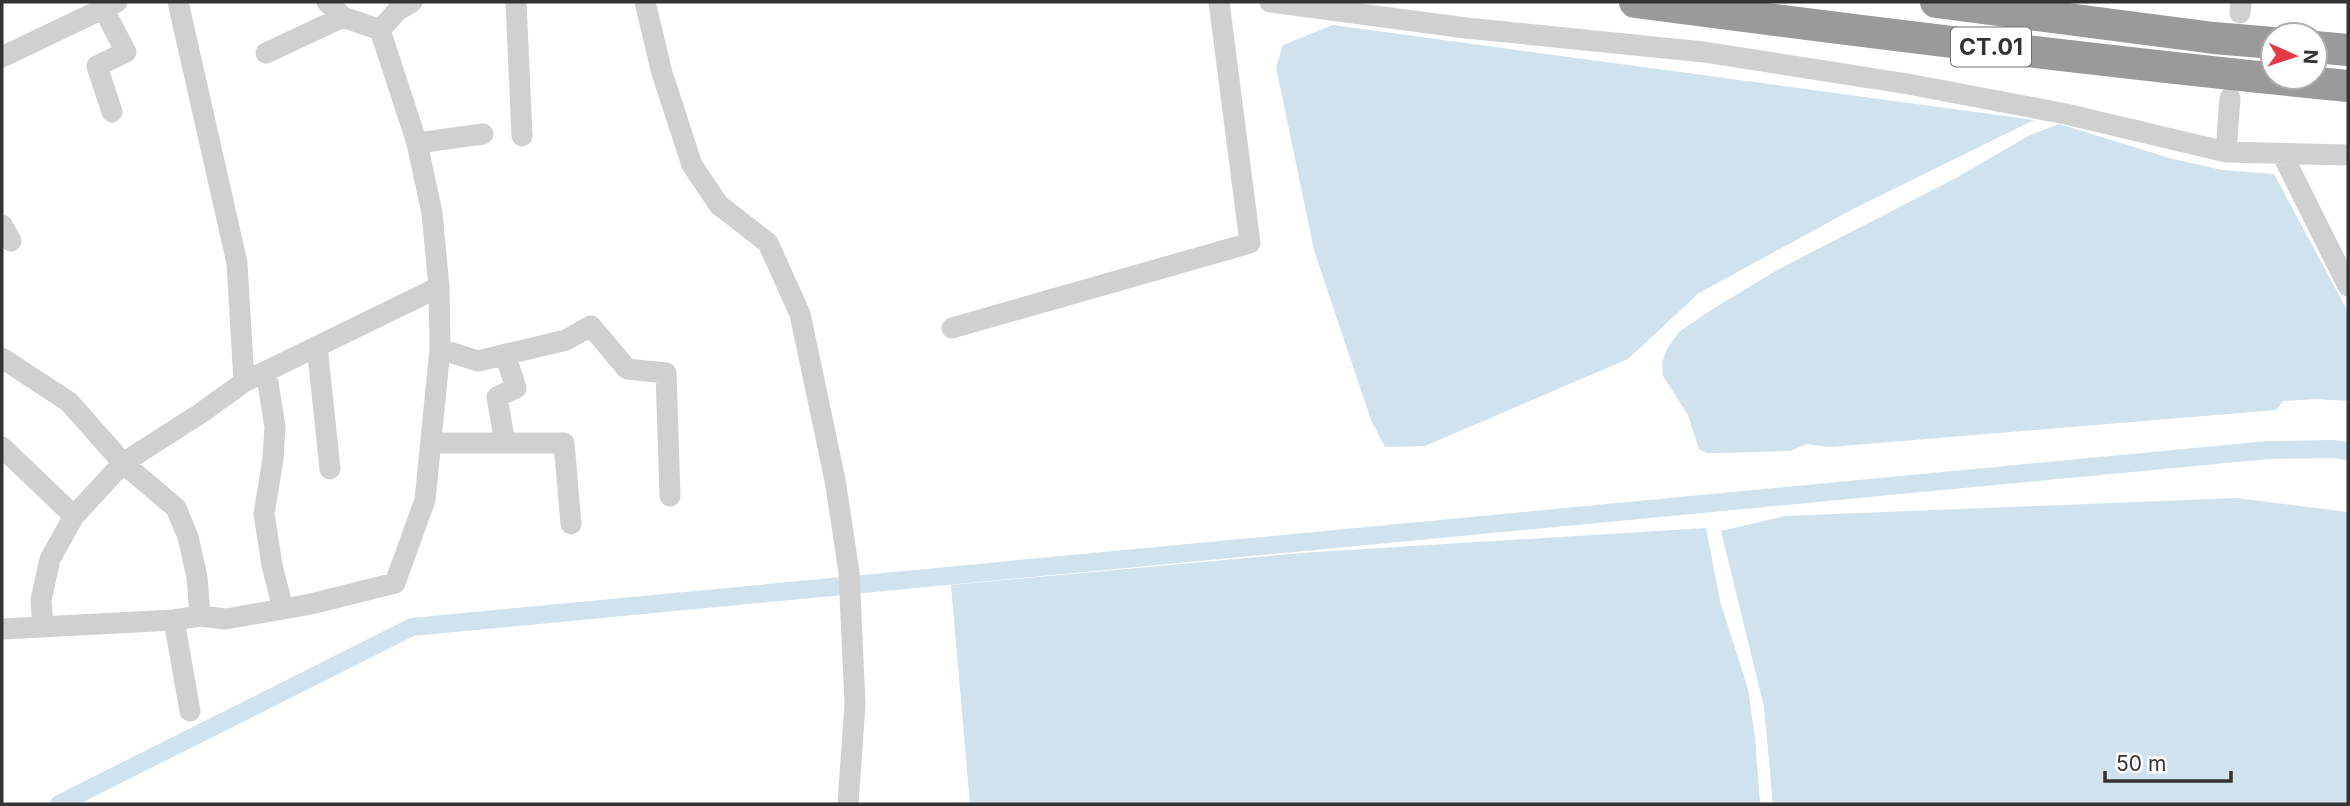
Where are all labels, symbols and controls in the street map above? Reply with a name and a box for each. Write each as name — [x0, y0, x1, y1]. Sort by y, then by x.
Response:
north arrow — [2259, 21, 2329, 91]
road number: CT.01 — [1951, 28, 2031, 66]
text: N — [2299, 49, 2322, 65]
scale bar — [2105, 740, 2231, 784]
text: 50 m — [2116, 751, 2166, 776]

